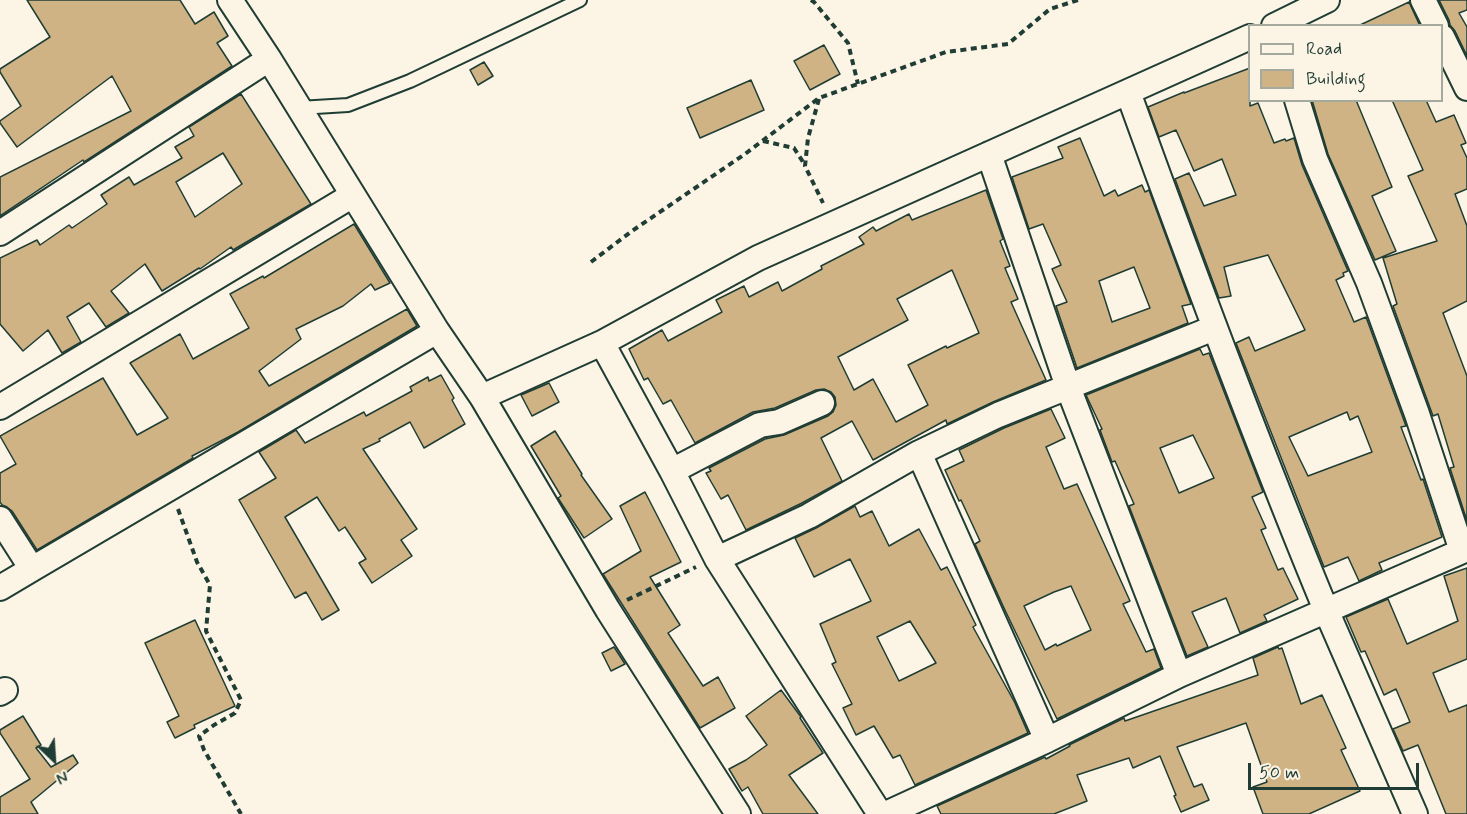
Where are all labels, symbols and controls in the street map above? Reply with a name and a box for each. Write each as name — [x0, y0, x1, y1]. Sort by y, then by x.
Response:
legend — [1248, 24, 1443, 102]
text: Road — [1306, 37, 1342, 61]
text: Building — [1306, 67, 1366, 91]
north arrow — [24, 730, 84, 790]
scale bar — [1251, 751, 1422, 789]
text: 50 m — [1259, 761, 1299, 785]
text: N — [53, 765, 71, 789]

